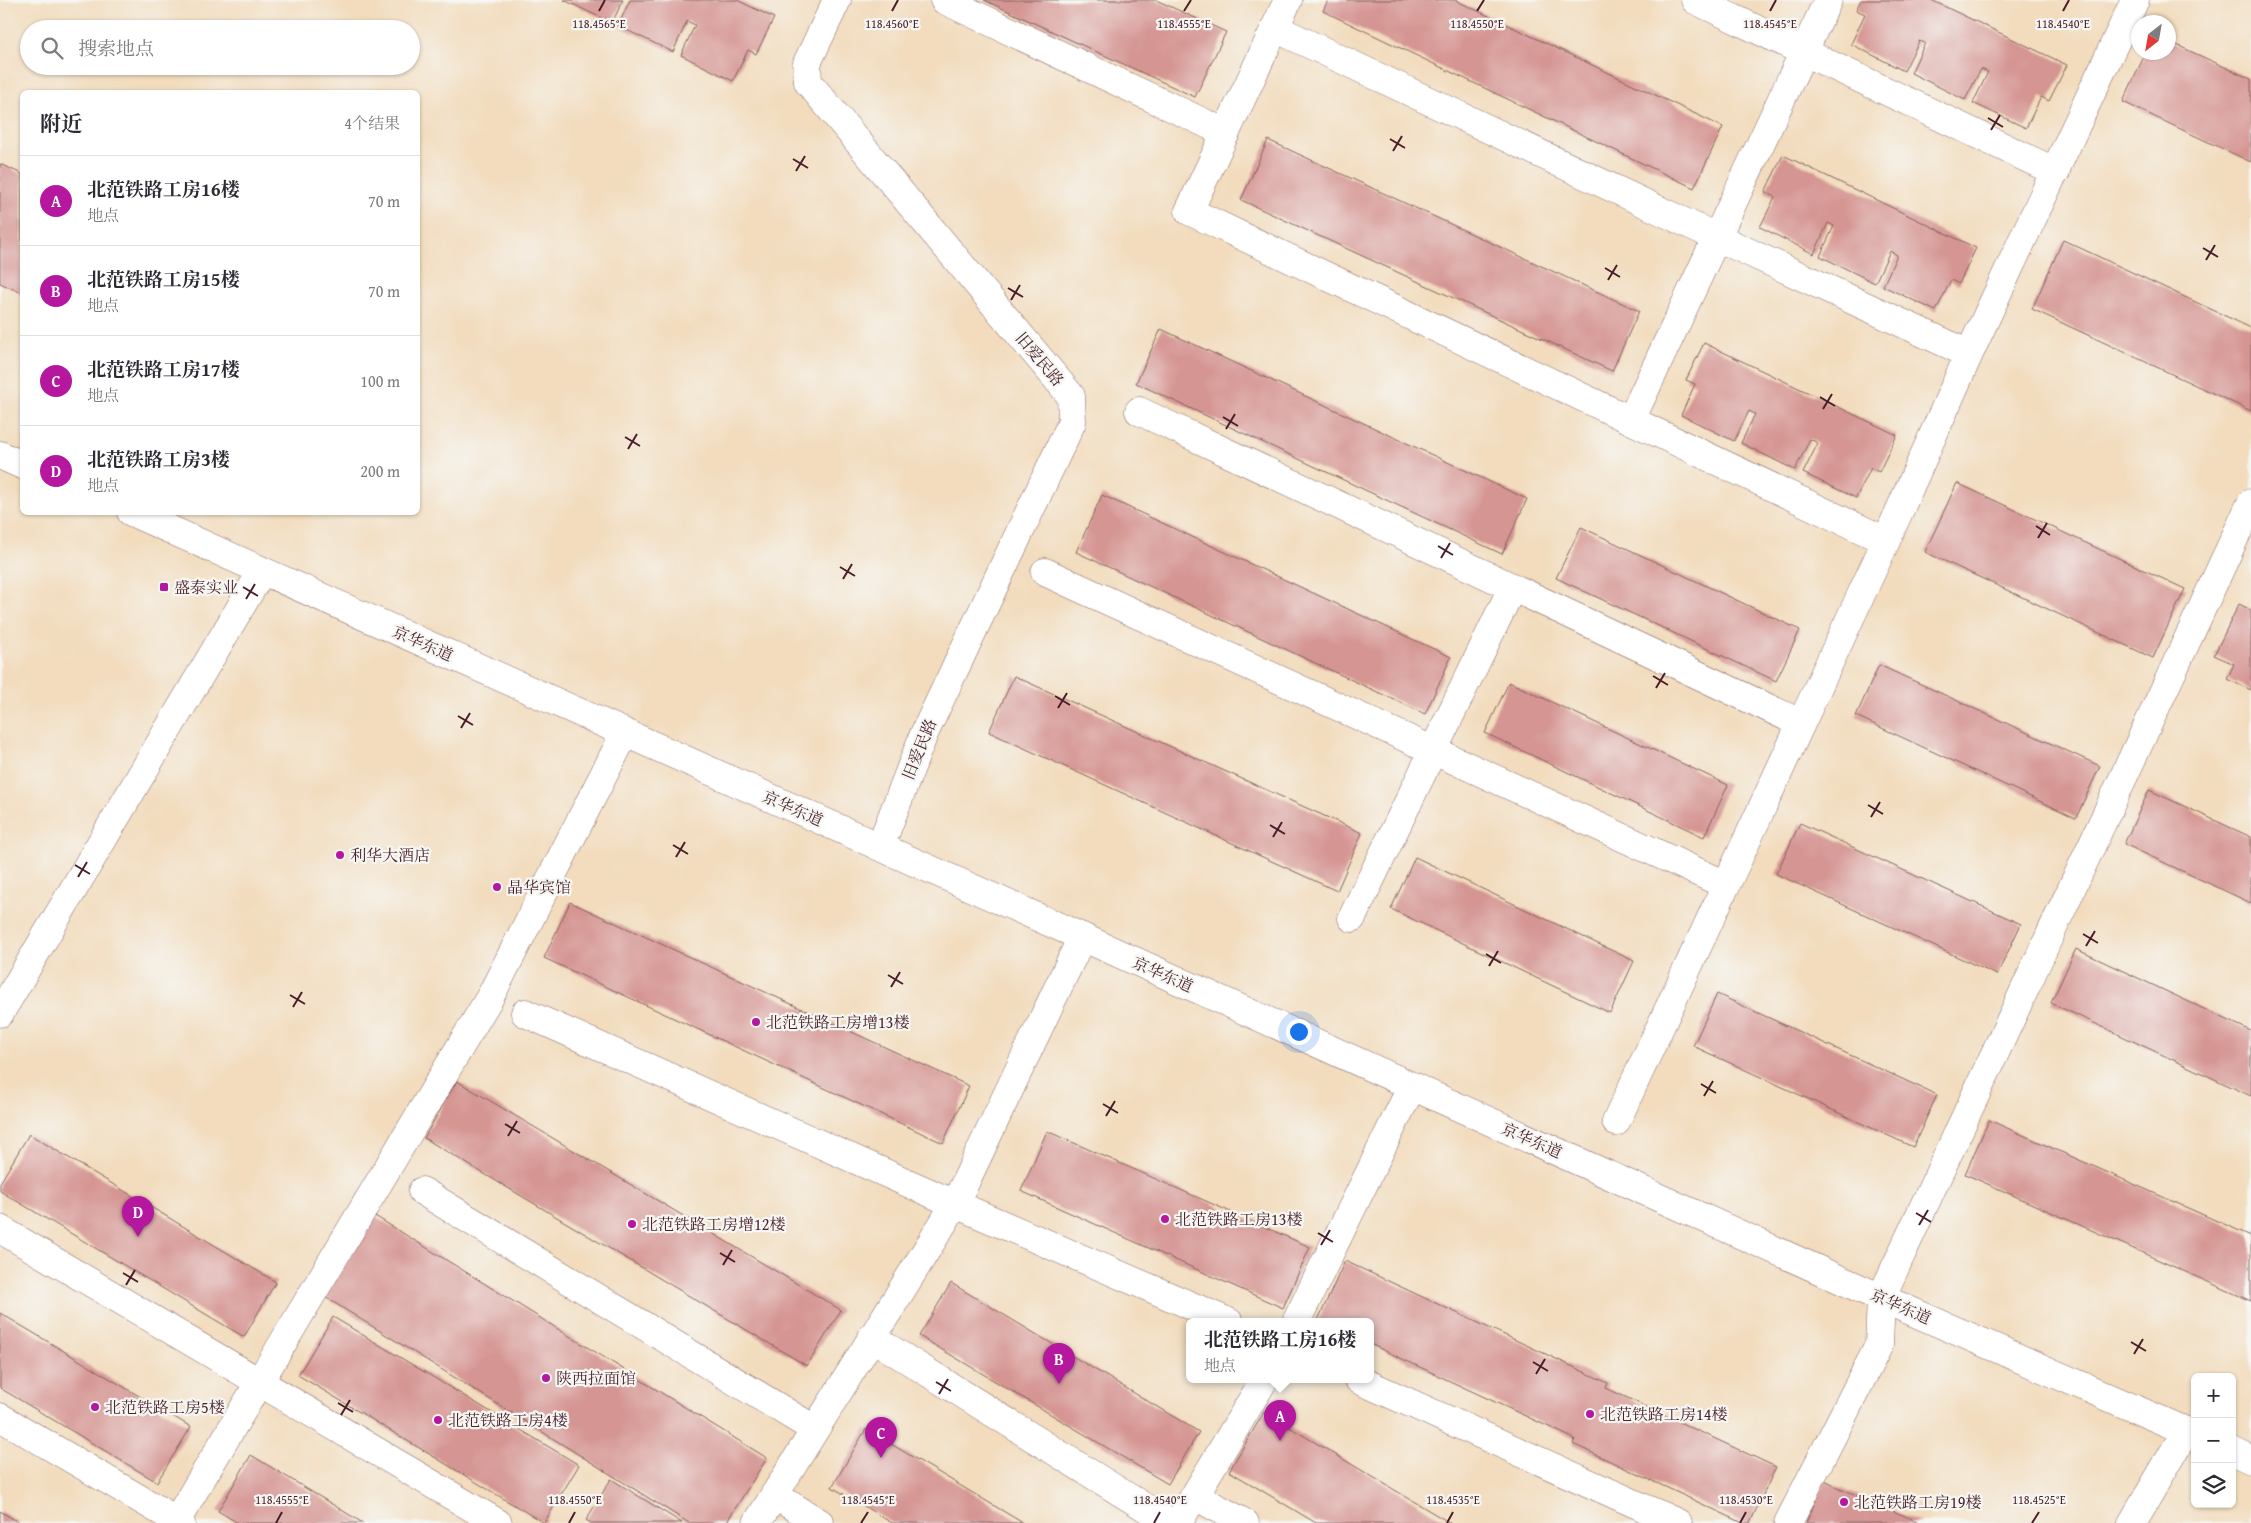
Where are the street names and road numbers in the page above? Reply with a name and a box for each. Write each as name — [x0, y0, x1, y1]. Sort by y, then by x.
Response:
street label: 旧爱民路 — [1010, 327, 1070, 391]
street label: 京华东道 — [389, 619, 457, 667]
street label: 旧爱民路 — [896, 715, 942, 783]
street label: 京华东道 — [759, 784, 827, 832]
street label: 京华东道 — [1129, 950, 1197, 998]
street label: 京华东道 — [1498, 1116, 1566, 1164]
street label: 京华东道 — [1867, 1282, 1935, 1330]

